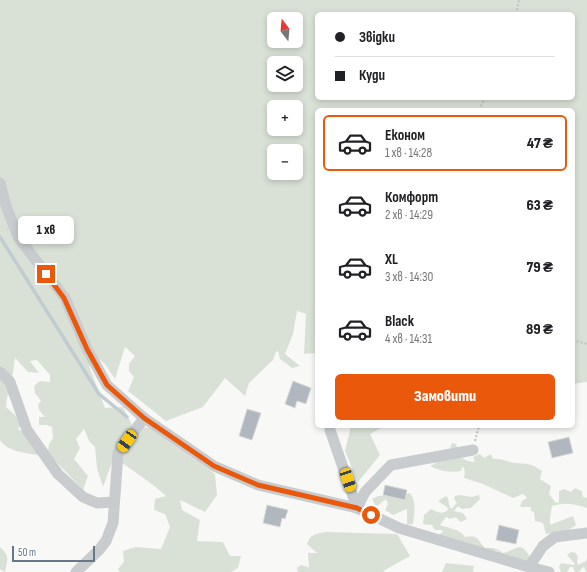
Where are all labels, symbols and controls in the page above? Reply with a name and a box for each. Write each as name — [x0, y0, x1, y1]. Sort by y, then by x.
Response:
north arrow — [267, 12, 303, 48]
map controls — [267, 12, 303, 180]
text: Звідки — [359, 28, 395, 47]
button: layers — [267, 56, 303, 92]
text: Куди — [359, 66, 385, 85]
button: + — [267, 100, 303, 136]
icon: car — [337, 125, 373, 161]
text: Економ — [385, 126, 425, 145]
text: 47 ₴ — [527, 134, 553, 153]
button: − — [267, 144, 303, 180]
text: 1 хв · 14:28 — [385, 145, 432, 161]
icon: car — [337, 187, 373, 223]
text: Комфорт — [385, 188, 438, 207]
text: 63 ₴ — [526, 196, 553, 215]
text: 2 хв · 14:29 — [385, 207, 433, 223]
callout: 1 хв — [18, 216, 74, 244]
text: 1 хв — [37, 222, 55, 238]
icon: car — [337, 249, 373, 285]
text: XL — [385, 250, 398, 269]
text: 79 ₴ — [527, 258, 553, 277]
route end — [37, 265, 55, 283]
text: 3 хв · 14:30 — [385, 269, 433, 285]
icon: car — [337, 311, 373, 347]
text: Black — [385, 312, 414, 331]
text: 89 ₴ — [526, 320, 553, 339]
text: 4 хв · 14:31 — [385, 331, 432, 347]
button: Замовити — [335, 374, 555, 420]
car — [115, 428, 139, 454]
car — [339, 467, 357, 493]
route start — [362, 506, 380, 524]
scale bar — [12, 544, 95, 563]
text: 50 m — [18, 546, 36, 559]

